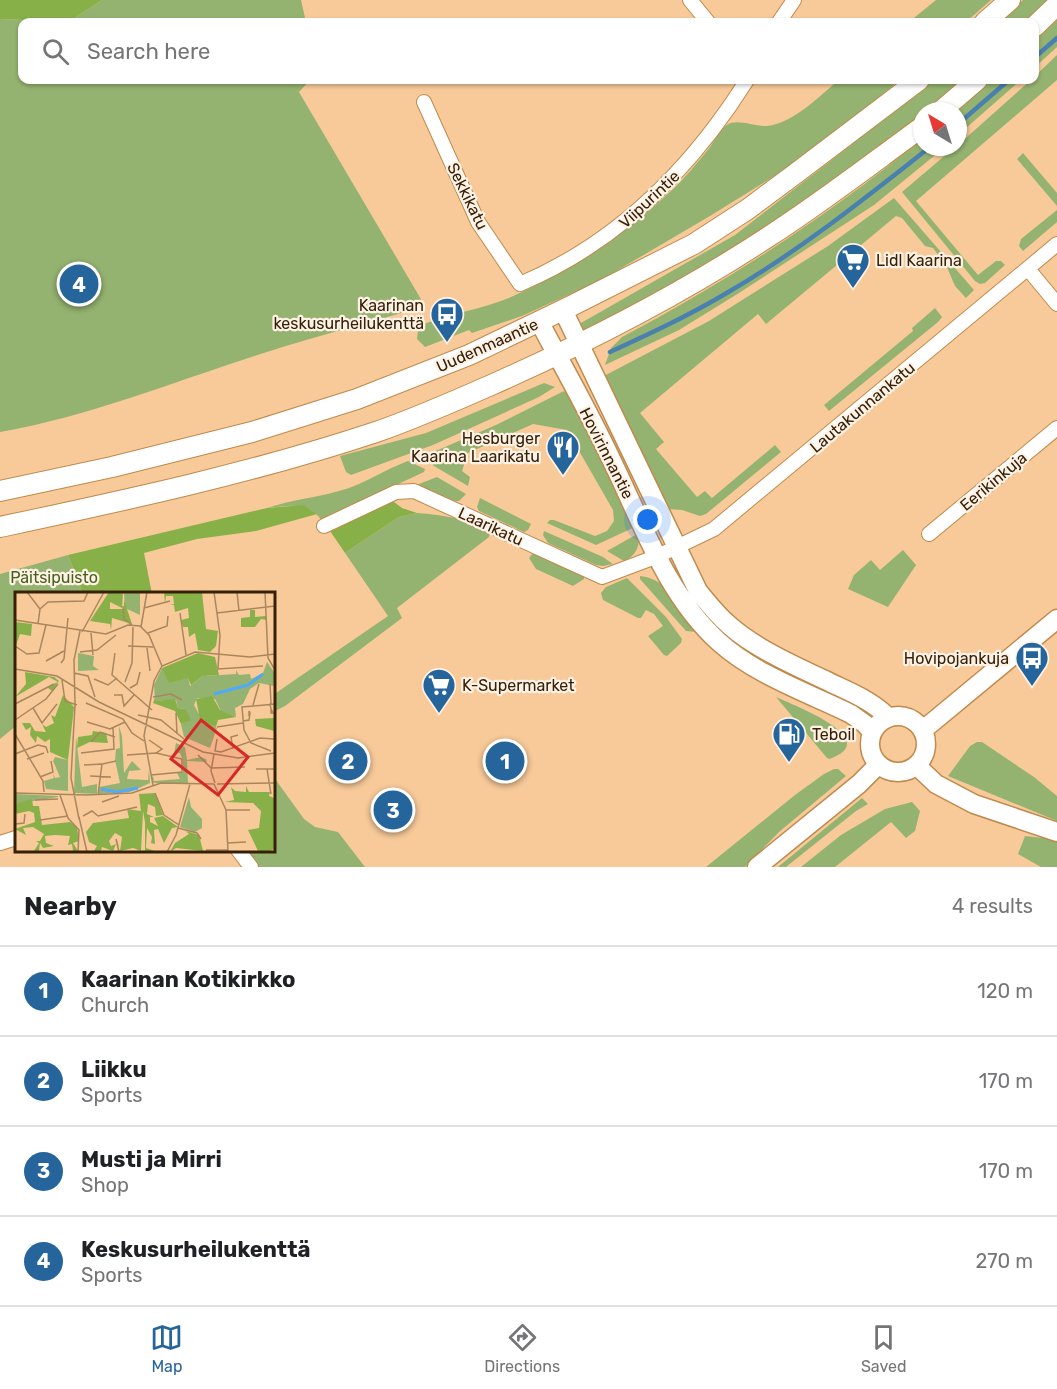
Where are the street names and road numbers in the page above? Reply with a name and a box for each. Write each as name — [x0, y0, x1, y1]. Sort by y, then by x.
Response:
street label: Sekkikatu — [443, 160, 492, 233]
street label: Viipurintie — [615, 166, 684, 232]
street label: Uudenmaantie — [433, 314, 541, 376]
street label: Lautakunnankatu — [806, 358, 919, 457]
street label: Hovirinnantie — [575, 404, 638, 502]
street label: Eerikinkuja — [956, 448, 1031, 515]
street label: Laarikatu — [455, 503, 526, 550]

